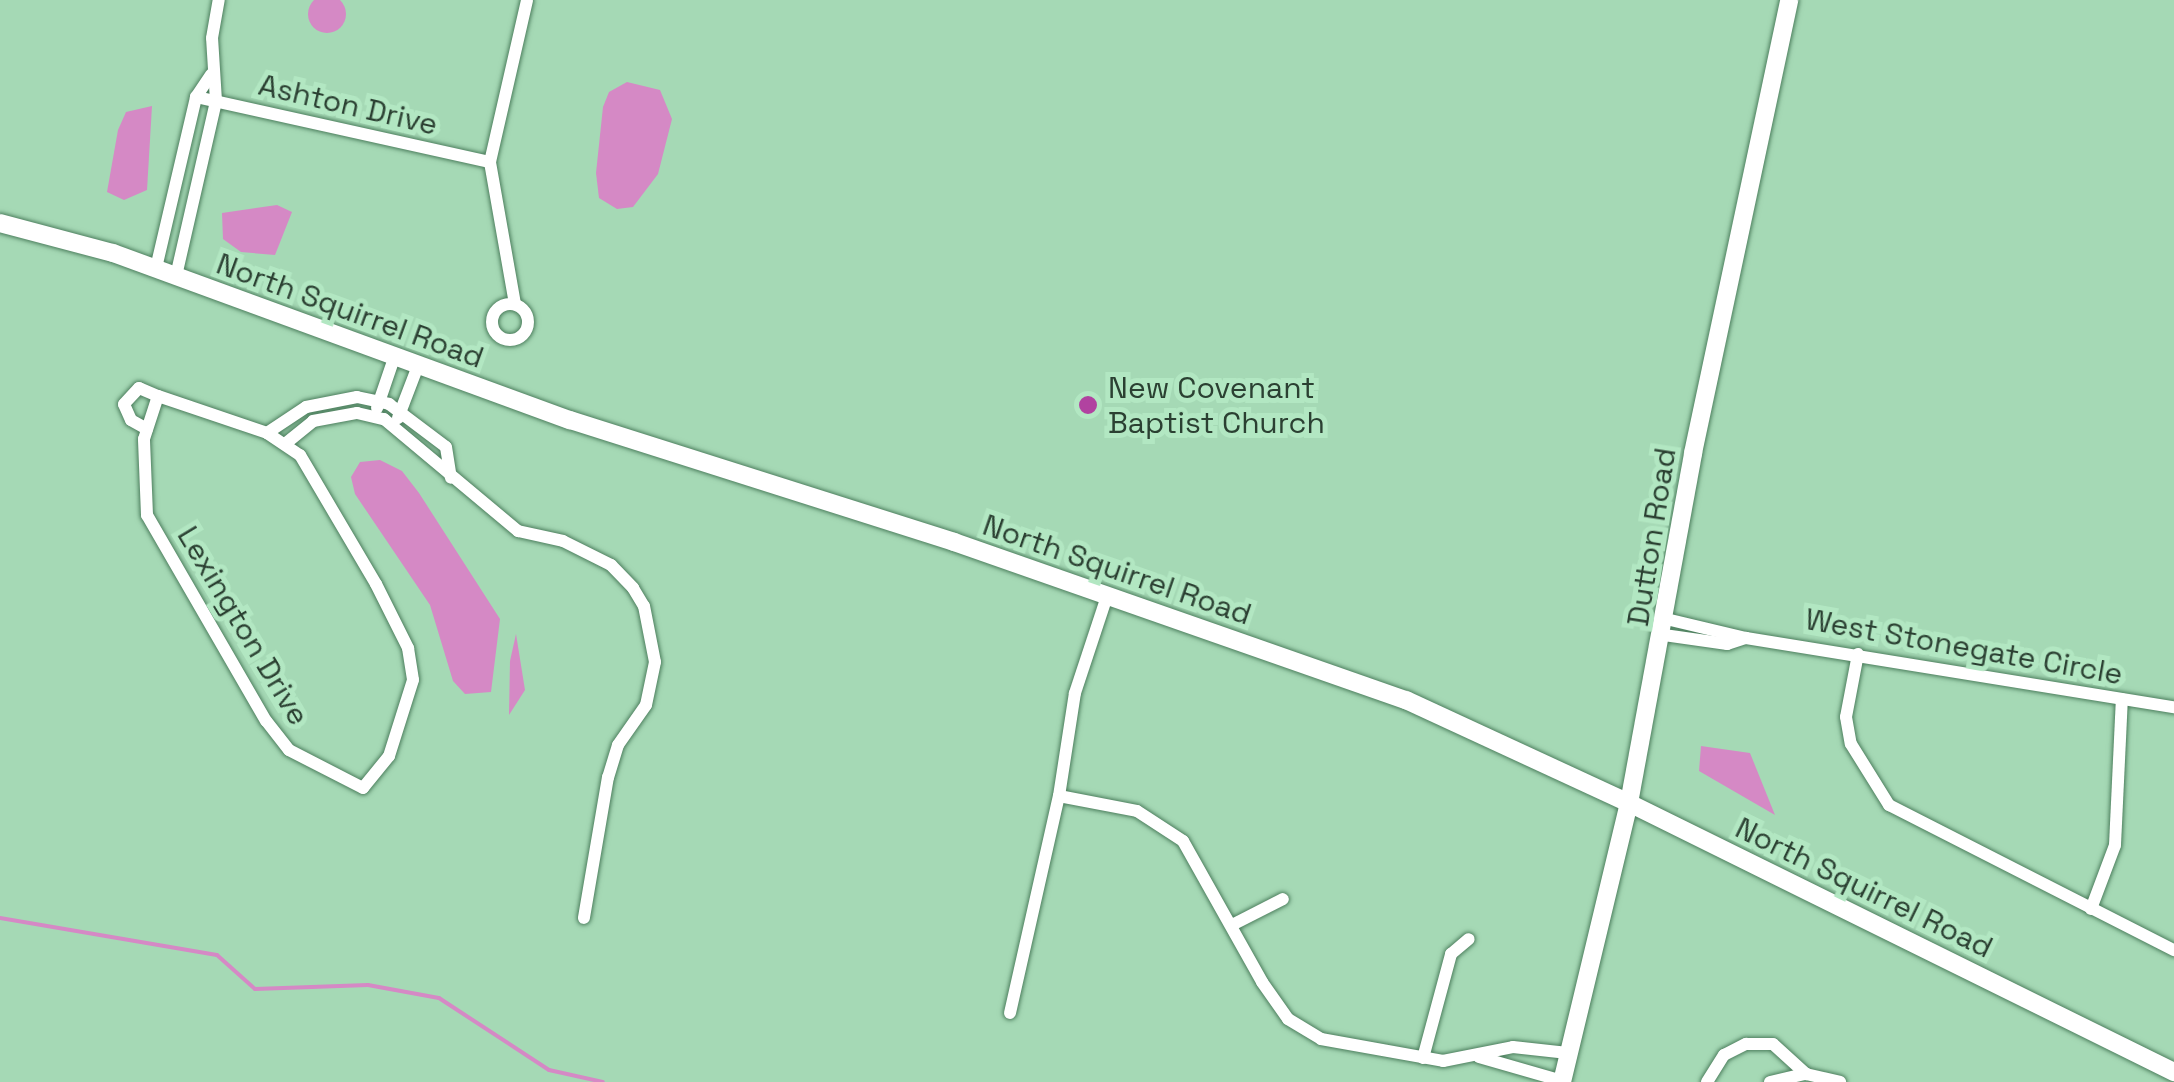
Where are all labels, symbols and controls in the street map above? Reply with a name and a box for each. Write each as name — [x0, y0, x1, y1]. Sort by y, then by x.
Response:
street label: Ashton Drive — [255, 67, 441, 143]
street label: North Squirrel Road — [212, 246, 488, 376]
place label: New Covenant Baptist Church — [1108, 370, 1325, 440]
marker: New Covenant Baptist Church — [1077, 394, 1099, 416]
street label: Dutton Road — [1620, 445, 1684, 629]
street label: North Squirrel Road — [978, 507, 1256, 633]
street label: Lexington Drive — [169, 520, 317, 732]
street label: West Stonegate Circle — [1803, 601, 2125, 693]
street label: North Squirrel Road — [1730, 810, 1998, 966]

